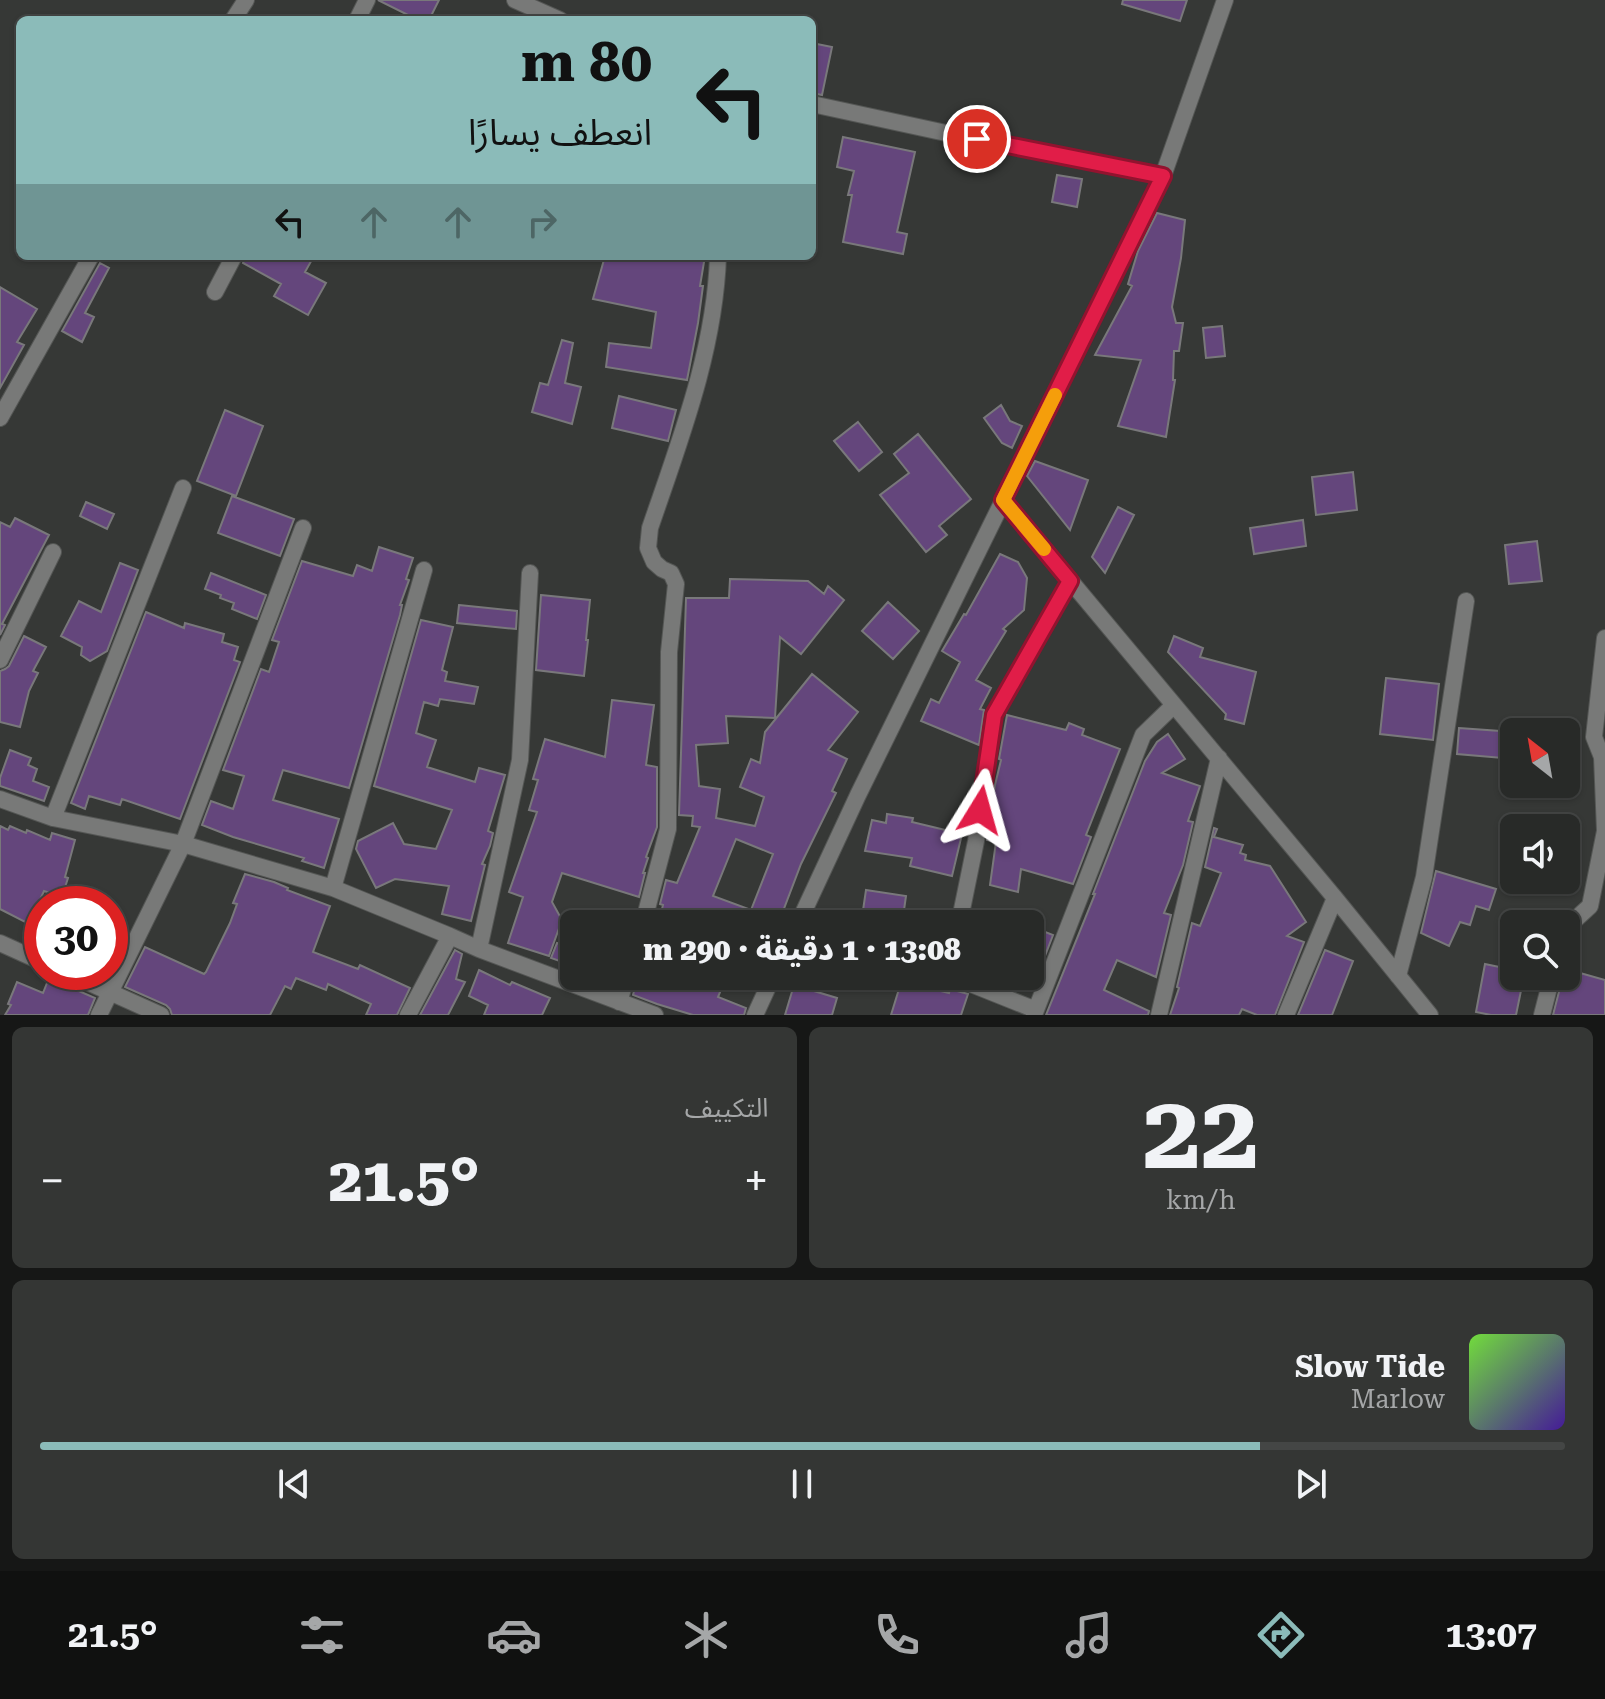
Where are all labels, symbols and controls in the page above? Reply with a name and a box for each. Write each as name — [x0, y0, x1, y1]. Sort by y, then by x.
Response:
text: 80 m — [521, 29, 652, 95]
icon: left — [680, 48, 784, 152]
pin — [943, 105, 1011, 173]
text: انعطف يسارًا — [468, 112, 652, 154]
icon: arrive — [955, 117, 999, 161]
icon: left — [268, 200, 312, 244]
icon: ahead — [352, 200, 396, 244]
icon: ahead — [436, 200, 480, 244]
icon: right — [520, 200, 564, 244]
north arrow — [1500, 718, 1580, 798]
map controls — [1500, 718, 1580, 990]
position arrow — [938, 768, 1022, 852]
button: sound — [1500, 814, 1580, 894]
speed limit sign: 30 — [24, 886, 128, 990]
button: search — [1500, 910, 1580, 990]
text: 13:08 · 1 دقيقة · 290 m — [643, 932, 961, 967]
text: 22 — [1143, 1072, 1259, 1193]
text: التكييف — [685, 1093, 769, 1123]
text: 21.5° — [329, 1145, 480, 1216]
text: − — [40, 1155, 65, 1207]
text: + — [744, 1155, 769, 1207]
text: km/h — [1166, 1185, 1236, 1215]
text: Slow Tide — [1295, 1349, 1445, 1384]
text: Marlow — [1351, 1384, 1445, 1414]
icon: previous — [272, 1462, 316, 1506]
icon: pause — [780, 1462, 824, 1506]
icon: next — [1289, 1462, 1333, 1506]
icon: filters — [294, 1607, 350, 1663]
icon: car — [486, 1607, 542, 1663]
icon: climate — [678, 1607, 734, 1663]
icon: phone — [869, 1607, 925, 1663]
icon: music — [1061, 1607, 1117, 1663]
icon: directions — [1253, 1607, 1309, 1663]
text: 21.5° — [68, 1614, 158, 1656]
text: 13:07 — [1445, 1614, 1537, 1656]

